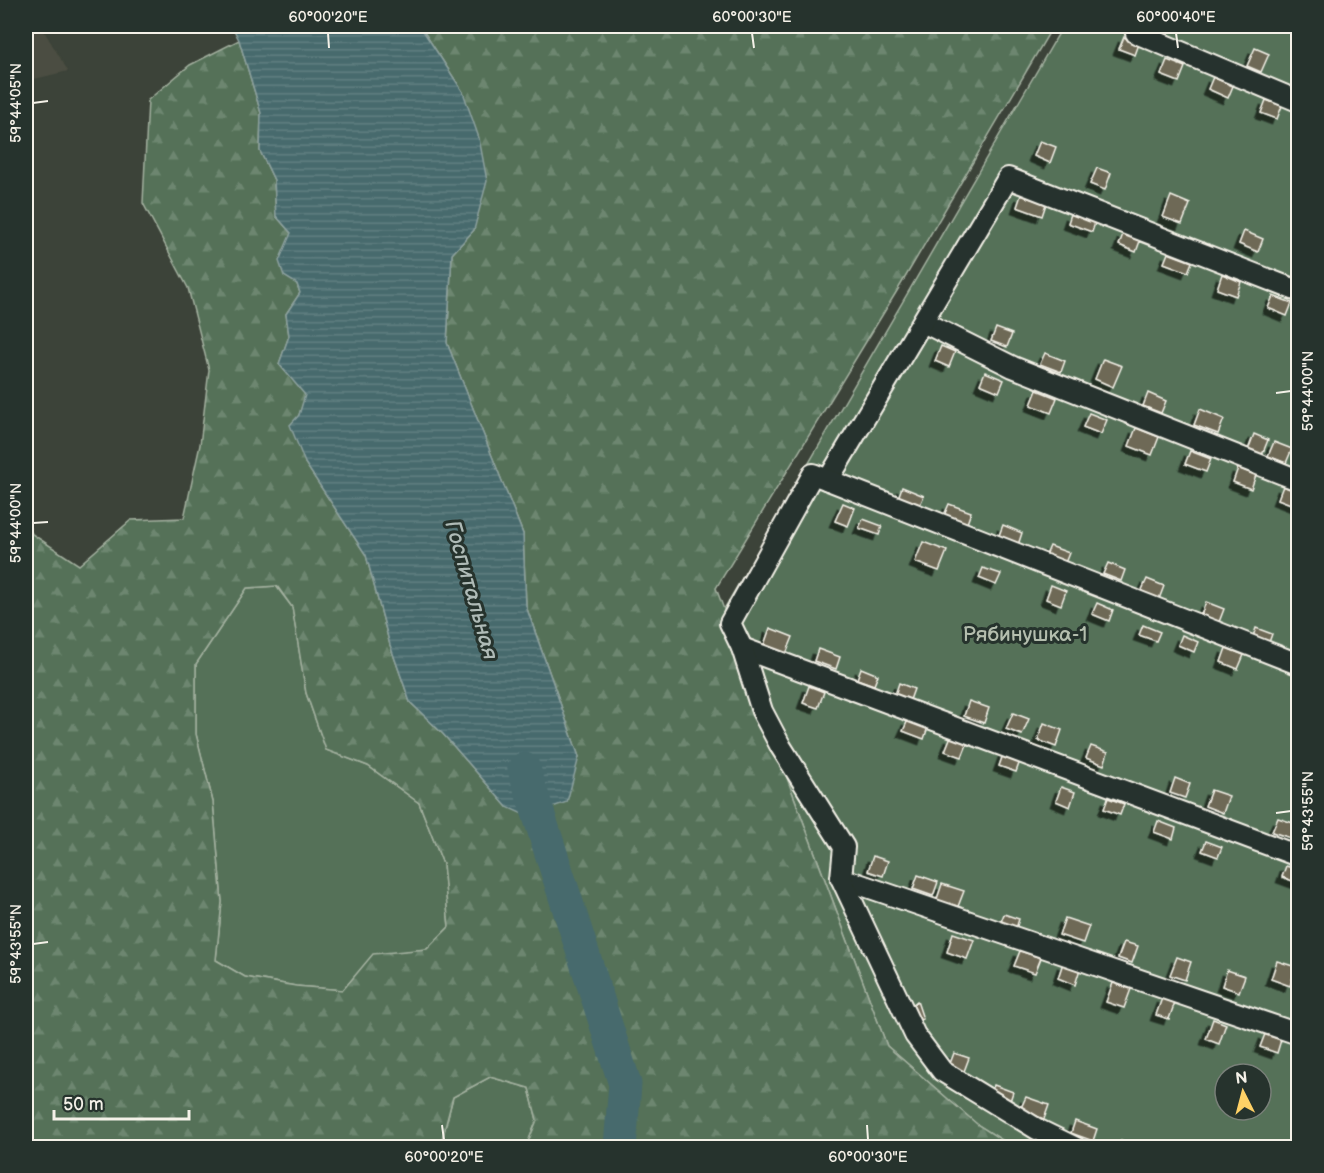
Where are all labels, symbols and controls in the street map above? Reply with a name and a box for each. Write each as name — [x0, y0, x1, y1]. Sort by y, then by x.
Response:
text: 60°00'20"E — [288, 8, 368, 27]
text: 60°00'30"E — [712, 8, 792, 27]
text: 60°00'40"E — [1136, 8, 1216, 27]
text: 59°44'05"N — [7, 63, 26, 143]
text: 59°44'00"N — [1299, 351, 1318, 431]
text: 59°44'00"N — [7, 483, 26, 563]
water label: Госпитальная — [438, 517, 504, 663]
park label: Рябинушка-1 — [963, 622, 1087, 647]
text: 59°43'55"N — [1299, 771, 1318, 851]
text: 59°43'55"N — [7, 904, 26, 984]
north arrow — [1213, 1062, 1273, 1122]
text: N — [1235, 1068, 1249, 1089]
scale bar — [54, 1083, 189, 1121]
text: 50 m — [63, 1094, 104, 1115]
text: 60°00'20"E — [404, 1148, 484, 1167]
text: 60°00'30"E — [828, 1148, 908, 1167]

